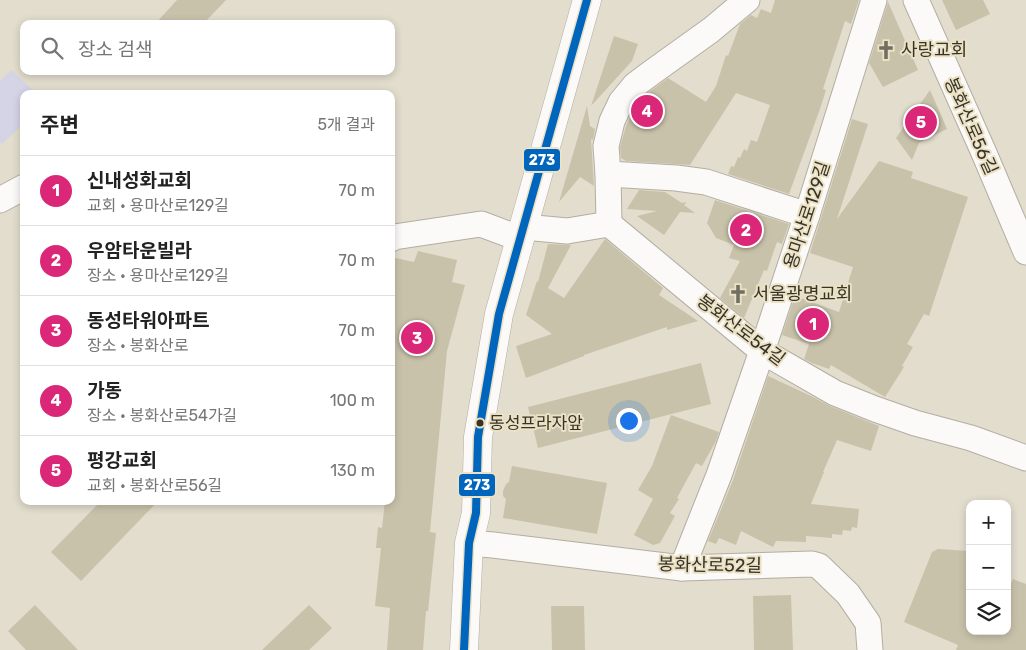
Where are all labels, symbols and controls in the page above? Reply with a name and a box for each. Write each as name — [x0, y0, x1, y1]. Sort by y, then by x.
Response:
search box — [20, 20, 395, 75]
icon: search — [38, 34, 66, 62]
text: 장소 검색 — [78, 38, 153, 61]
church icon: 사랑교회 — [875, 39, 897, 61]
place label: 사랑교회 — [901, 39, 967, 61]
street label: 봉화산로56길 — [940, 74, 1002, 178]
pin: 4 — [631, 92, 663, 130]
pin: 5 — [905, 103, 937, 141]
text: 주변 — [40, 112, 79, 137]
text: 5개 결과 — [317, 115, 375, 134]
line badge: 273 — [523, 148, 561, 172]
text: 273 — [529, 152, 555, 169]
street label: 용마산로129길 — [779, 158, 835, 272]
text: 신내성화교회 — [87, 169, 192, 192]
text: 1 — [52, 181, 60, 200]
text: 70 m — [338, 181, 375, 200]
text: 교회 · 용마산로129길 — [87, 196, 229, 215]
pin: 2 — [730, 211, 762, 249]
text: 우암타운빌라 — [87, 239, 192, 262]
text: 2 — [51, 251, 61, 270]
text: 70 m — [338, 251, 375, 270]
text: 장소 · 용마산로129길 — [87, 266, 229, 285]
church icon: 서울광명교회 — [727, 283, 749, 305]
place label: 서울광명교회 — [753, 283, 852, 305]
street label: 봉화산로54길 — [693, 290, 789, 370]
pin: 1 — [797, 305, 829, 343]
text: 동성타워아파트 — [87, 309, 209, 332]
pin: 3 — [401, 319, 433, 357]
text: 3 — [51, 321, 61, 340]
text: 70 m — [338, 321, 375, 340]
text: 장소 · 봉화산로 — [87, 336, 188, 355]
text: 가동 — [87, 379, 122, 402]
text: 4 — [51, 391, 61, 410]
text: 100 m — [330, 391, 375, 410]
text: 장소 · 봉화산로54가길 — [87, 406, 237, 425]
your location — [616, 408, 642, 434]
place label: 동성프라자앞 — [489, 413, 583, 433]
marker: 동성프라자앞 — [475, 418, 485, 428]
text: 평강교회 — [87, 449, 157, 472]
text: 5 — [51, 461, 61, 480]
text: 130 m — [330, 461, 375, 480]
line badge: 273 — [458, 473, 496, 497]
text: 교회 · 봉화산로56길 — [87, 476, 222, 495]
text: 273 — [464, 477, 490, 494]
map controls — [966, 500, 1011, 635]
button: + — [966, 500, 1011, 545]
button: − — [966, 545, 1011, 590]
street label: 봉화산로52길 — [658, 553, 762, 577]
button: layers — [966, 590, 1011, 635]

